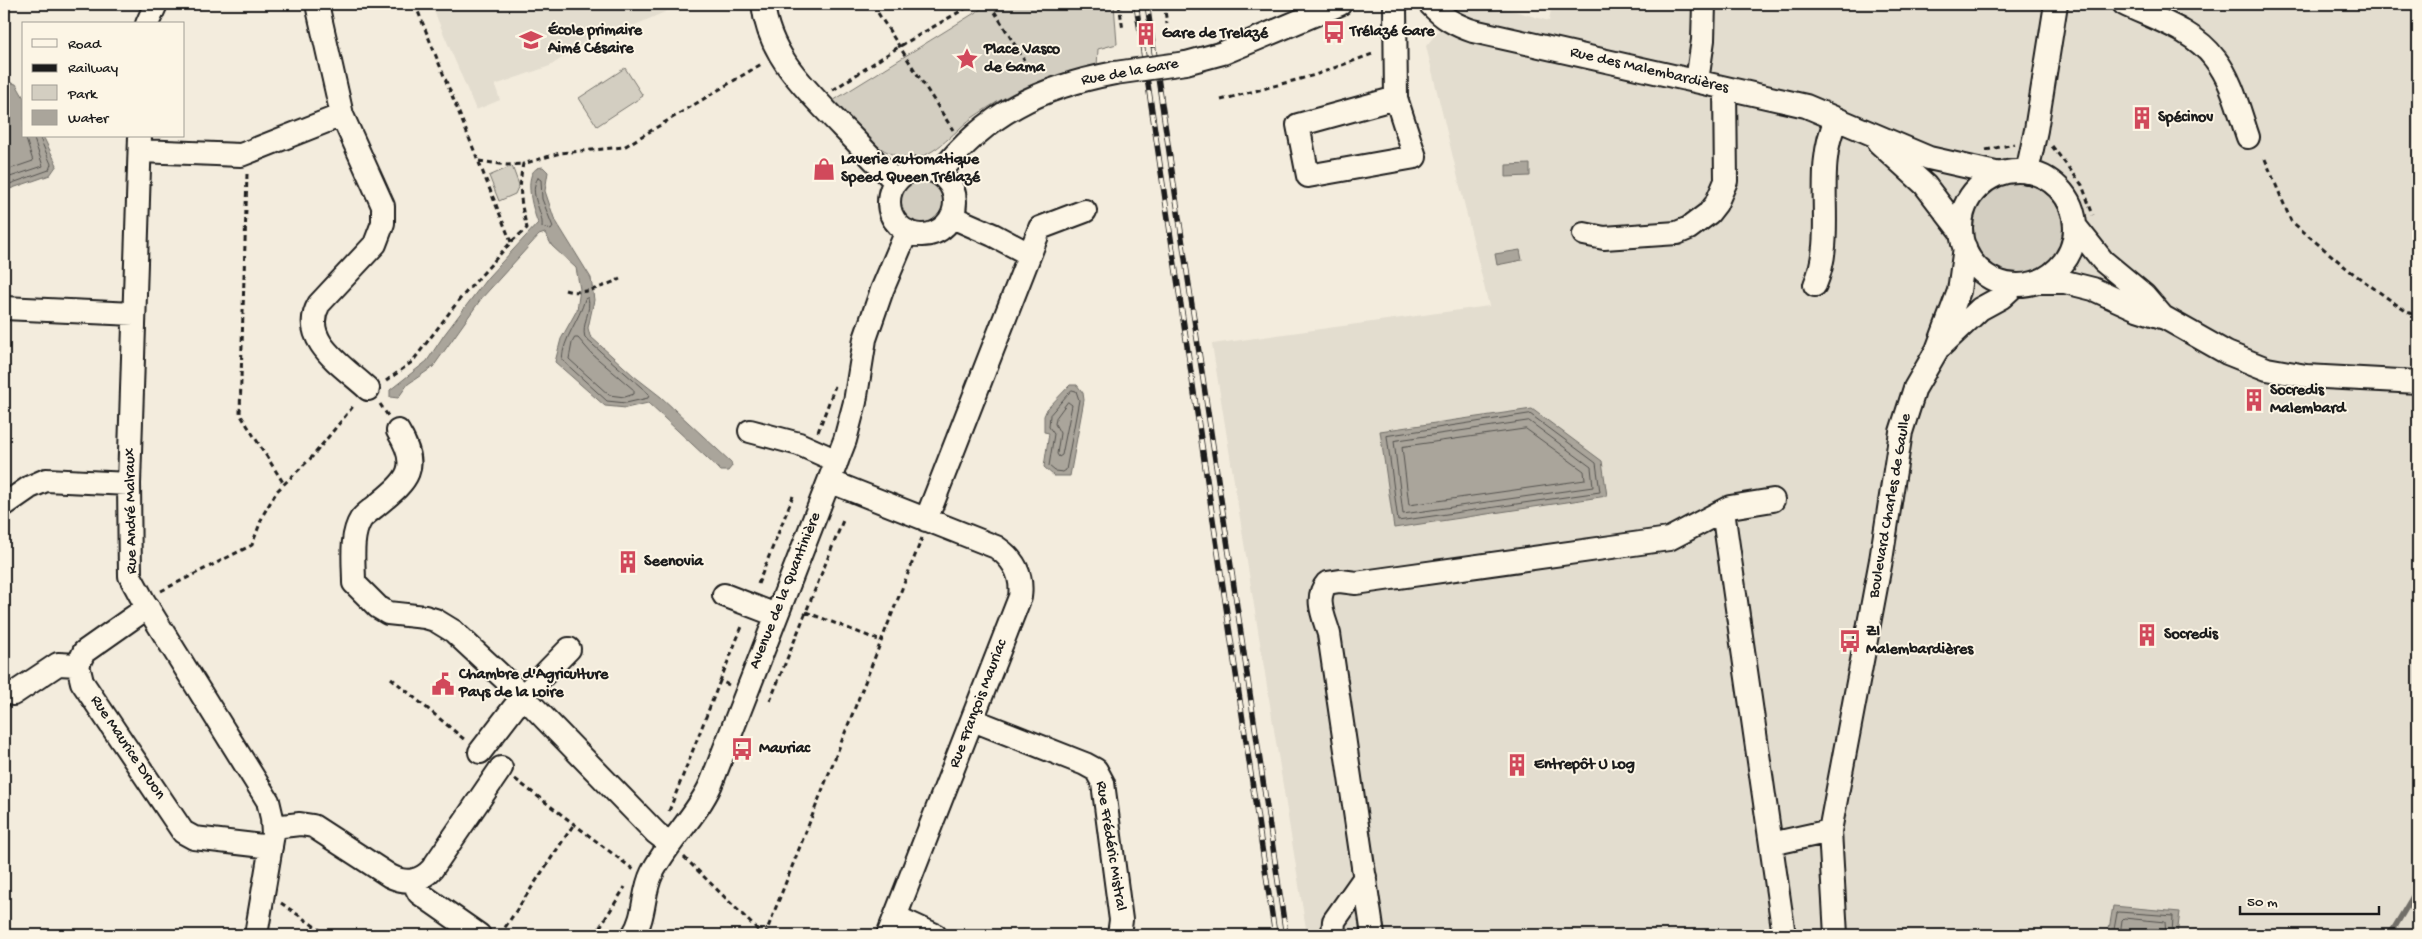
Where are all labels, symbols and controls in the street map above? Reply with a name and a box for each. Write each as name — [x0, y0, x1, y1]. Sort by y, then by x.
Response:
bus stop icon: Trélazé Gare — [1321, 19, 1347, 45]
place label: École primaire Aimé Césaire — [547, 21, 643, 59]
building icon: Gare de Trelazé — [1133, 21, 1159, 47]
legend — [22, 22, 185, 138]
place label: Trélazé Gare — [1348, 23, 1435, 42]
place label: Gare de Trelazé — [1162, 25, 1269, 44]
school or university icon: École primaire Aimé Césaire — [518, 27, 544, 53]
text: Road — [68, 36, 102, 54]
place label: Place Vasco de Gama — [983, 41, 1061, 78]
street label: Rue des Malembardières — [1568, 43, 1731, 99]
place icon: Place Vasco de Gama — [954, 46, 980, 72]
street label: Rue de la Gare — [1080, 55, 1181, 91]
text: Railway — [68, 60, 119, 78]
text: Park — [67, 86, 98, 104]
building icon: Spécinov — [2129, 105, 2155, 131]
place label: Spécinov — [2158, 109, 2213, 128]
text: Water — [68, 110, 110, 128]
place label: Laverie automatique Speed Queen Trélazé — [841, 151, 981, 188]
shop icon: Laverie automatique Speed Queen Trélazé — [811, 156, 837, 182]
place label: Socredis Malembard — [2270, 382, 2347, 419]
building icon: Socredis Malembard — [2241, 387, 2267, 413]
street label: Boulevard Charles de Gaulle — [1865, 412, 1917, 601]
street label: Rue André Malraux — [121, 447, 143, 574]
street label: Avenue de la Quantinière — [746, 509, 826, 672]
building icon: Seenovia — [615, 549, 641, 575]
place label: Seenovia — [644, 553, 704, 572]
building icon: Socredis — [2134, 622, 2160, 648]
place label: ZI Malembardières — [1866, 623, 1974, 660]
place label: Socredis — [2164, 626, 2219, 645]
bus stop icon: ZI Malembardières — [1837, 628, 1863, 654]
street label: Rue François Mauriac — [946, 637, 1012, 771]
place label: Chambre d'Agriculture Pays de la Loire — [458, 666, 609, 703]
public building icon: Chambre d'Agriculture Pays de la Loire — [430, 671, 456, 697]
street label: Rue Maurice Druon — [85, 692, 169, 804]
bus stop icon: Mauriac — [729, 736, 755, 762]
place label: Mauriac — [759, 740, 812, 759]
building icon: Entrepôt U Log — [1504, 752, 1530, 778]
place label: Entrepôt U Log — [1534, 756, 1635, 775]
street label: Rue Frédéric Mistral — [1090, 780, 1130, 912]
scale bar — [2240, 884, 2378, 916]
text: 50 m — [2247, 894, 2278, 912]

